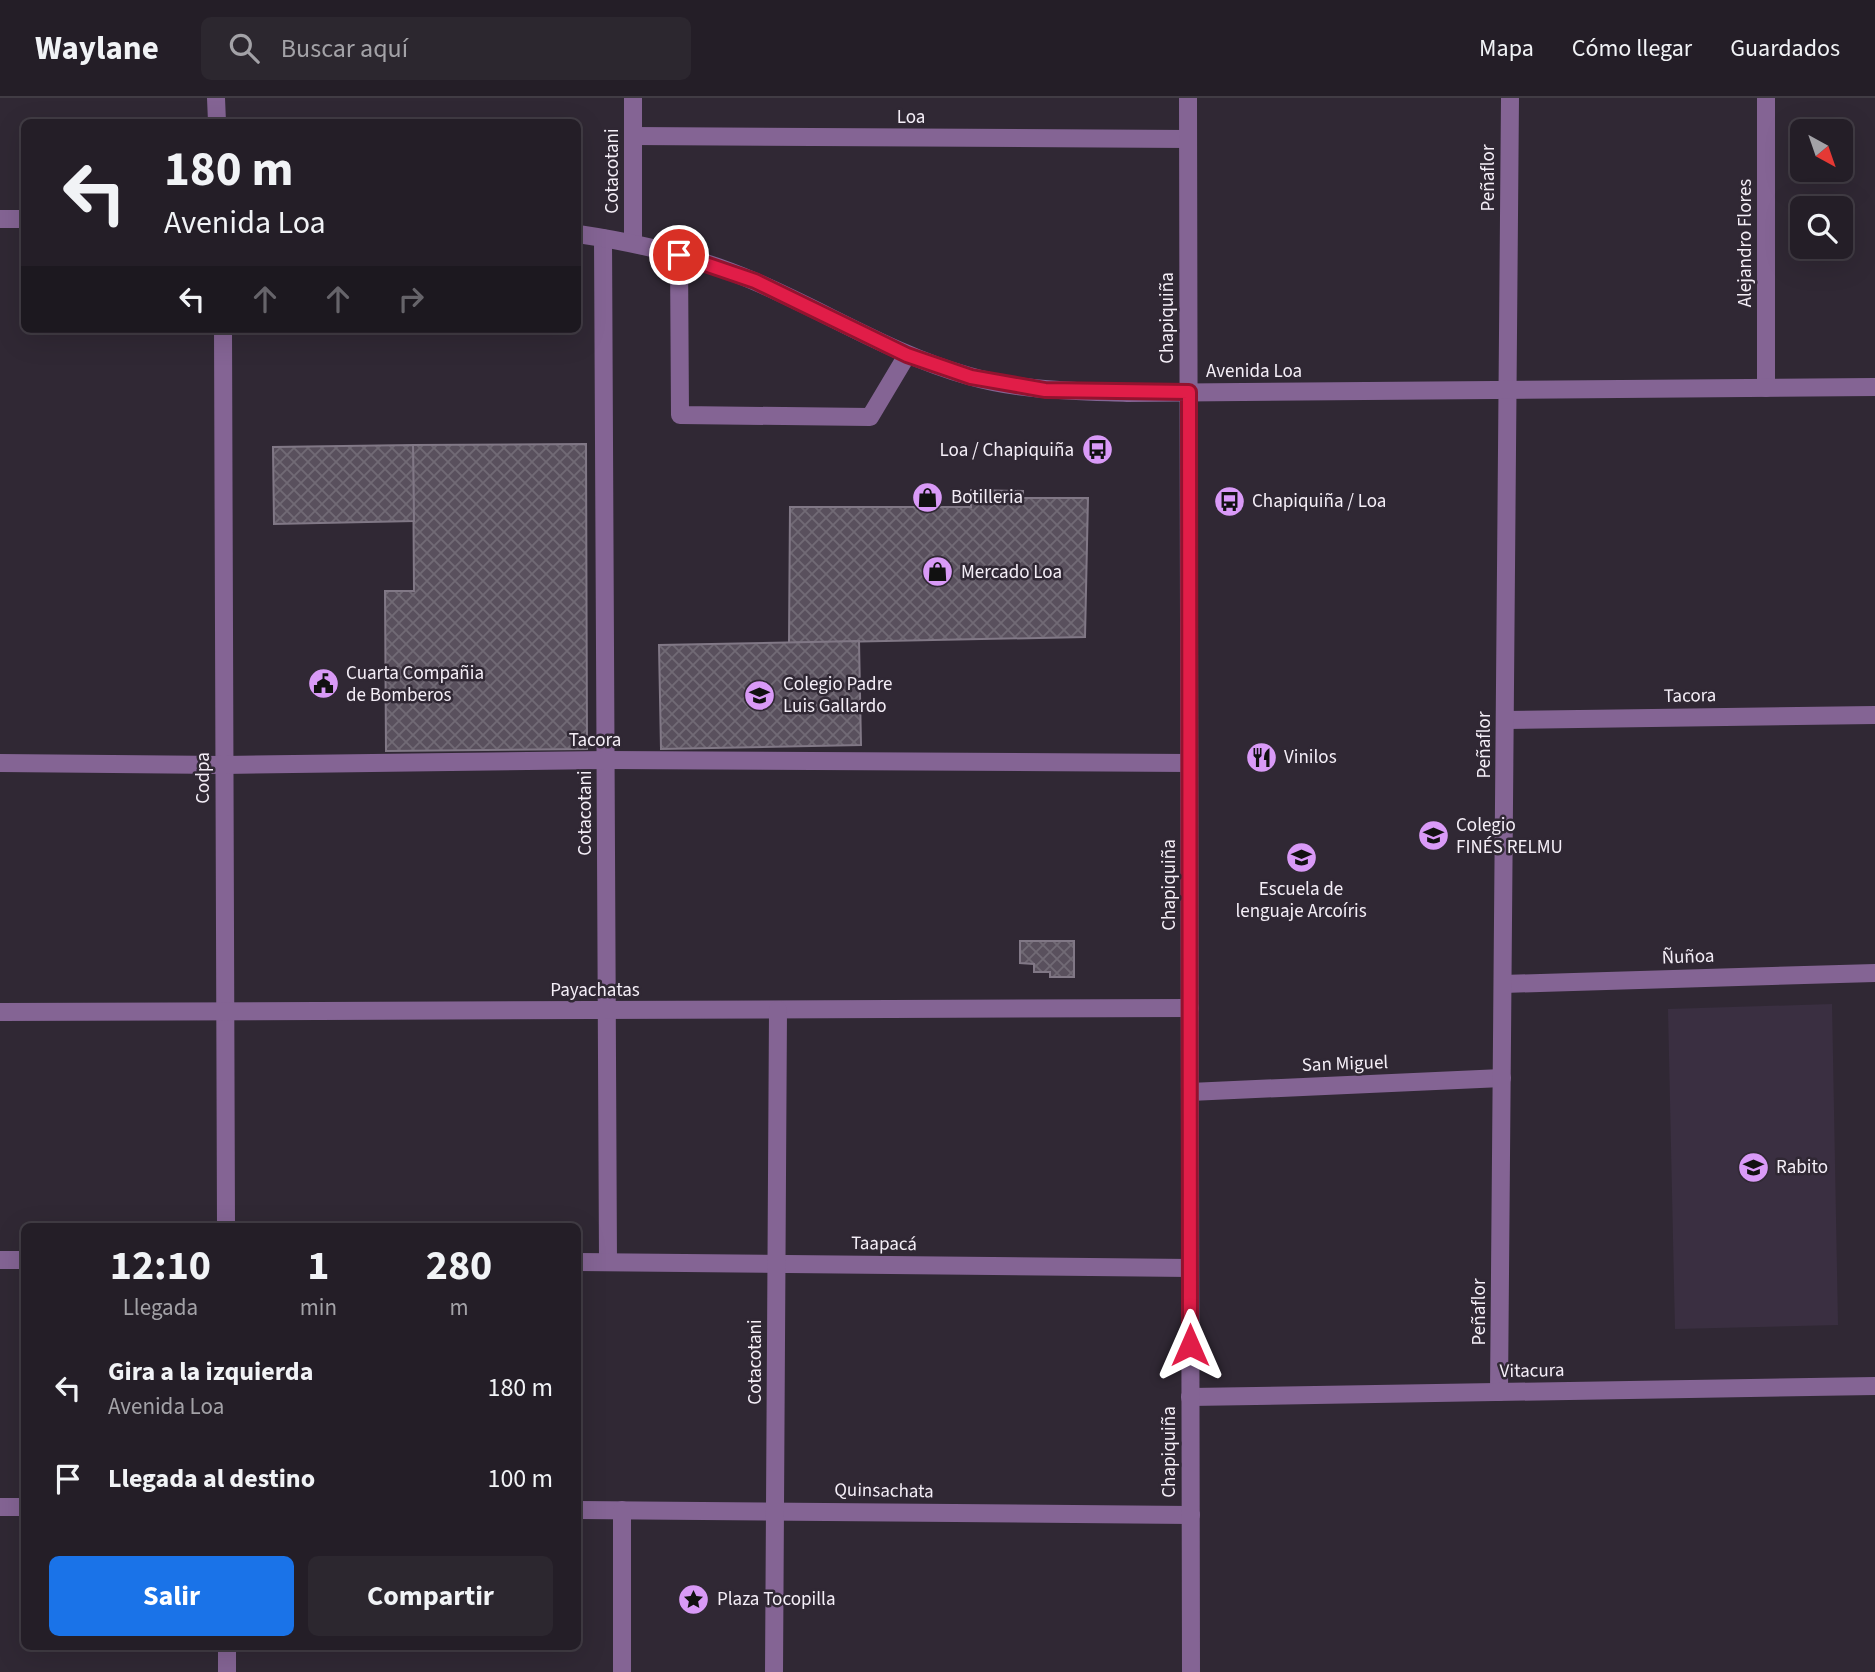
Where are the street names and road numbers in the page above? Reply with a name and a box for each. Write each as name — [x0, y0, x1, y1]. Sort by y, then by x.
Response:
street label: Loa — [897, 104, 925, 131]
street label: Cotacotani — [599, 128, 626, 214]
street label: Peñaflor — [1475, 144, 1502, 211]
street label: Alejandro Flores — [1732, 179, 1759, 307]
street label: Chapiquiña — [1154, 272, 1181, 364]
street label: Avenida Loa — [1206, 358, 1302, 385]
street label: Tacora — [1663, 682, 1717, 710]
street label: Peñaflor — [1471, 711, 1498, 778]
street label: Tacora — [569, 727, 621, 754]
street label: Codpa — [190, 752, 217, 804]
street label: Cotacotani — [572, 770, 599, 856]
street label: Chapiquiña — [1156, 839, 1183, 931]
street label: Ñuñoa — [1661, 943, 1715, 971]
street label: Payachatas — [550, 977, 640, 1004]
street label: San Miguel — [1301, 1049, 1389, 1079]
street label: Taapacá — [851, 1230, 917, 1258]
street label: Peñaflor — [1466, 1278, 1493, 1345]
street label: Cotacotani — [742, 1319, 769, 1405]
street label: Vitacura — [1499, 1357, 1565, 1385]
street label: Chapiquiña — [1156, 1406, 1183, 1498]
street label: Quinsachata — [834, 1477, 934, 1505]

